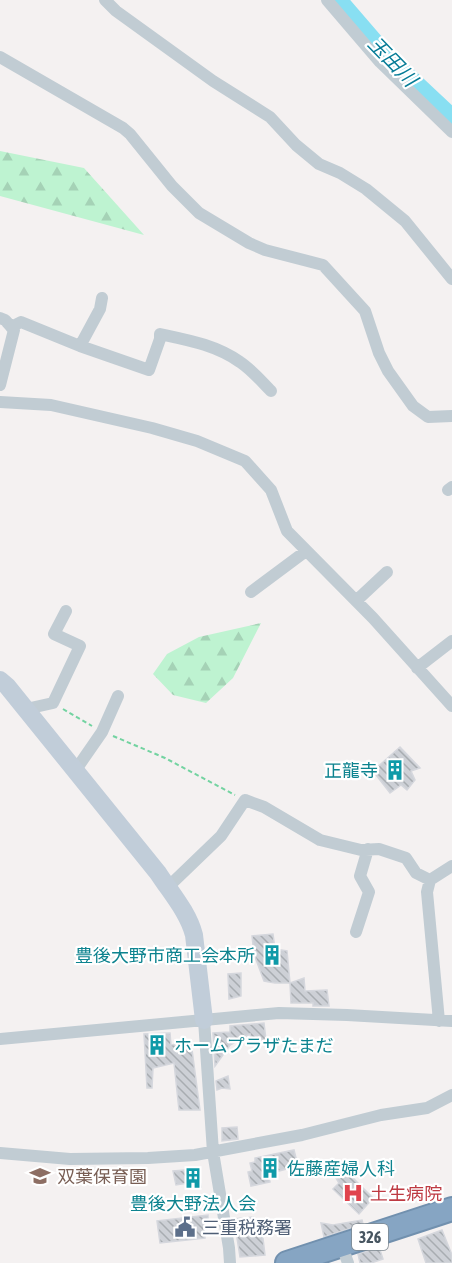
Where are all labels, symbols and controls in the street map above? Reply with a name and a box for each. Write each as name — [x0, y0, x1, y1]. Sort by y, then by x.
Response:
water label: 玉田川 — [364, 31, 424, 92]
building icon: 正龍寺 — [383, 758, 407, 782]
place label: 正龍寺 — [324, 760, 378, 781]
building icon: 豊後大野市商工会本所 — [260, 943, 284, 967]
place label: 豊後大野市商工会本所 — [75, 945, 255, 966]
building icon: ホームプラザたまだ — [145, 1033, 169, 1057]
place label: ホームプラザたまだ — [174, 1035, 334, 1056]
building icon: 佐藤産婦人科 — [258, 1156, 282, 1180]
place label: 佐藤産婦人科 — [287, 1158, 395, 1179]
school or university icon: 双葉保育園 — [28, 1164, 52, 1188]
place label: 双葉保育園 — [57, 1166, 147, 1187]
building icon: 豊後大野法人会 — [181, 1166, 205, 1190]
hospital icon: 土生病院 — [341, 1181, 365, 1205]
place label: 土生病院 — [370, 1183, 442, 1204]
place label: 豊後大野法人会 — [130, 1193, 256, 1214]
public building icon: 三重税務署 — [173, 1215, 197, 1239]
place label: 三重税務署 — [202, 1217, 292, 1238]
road number: 326 — [352, 1224, 388, 1250]

